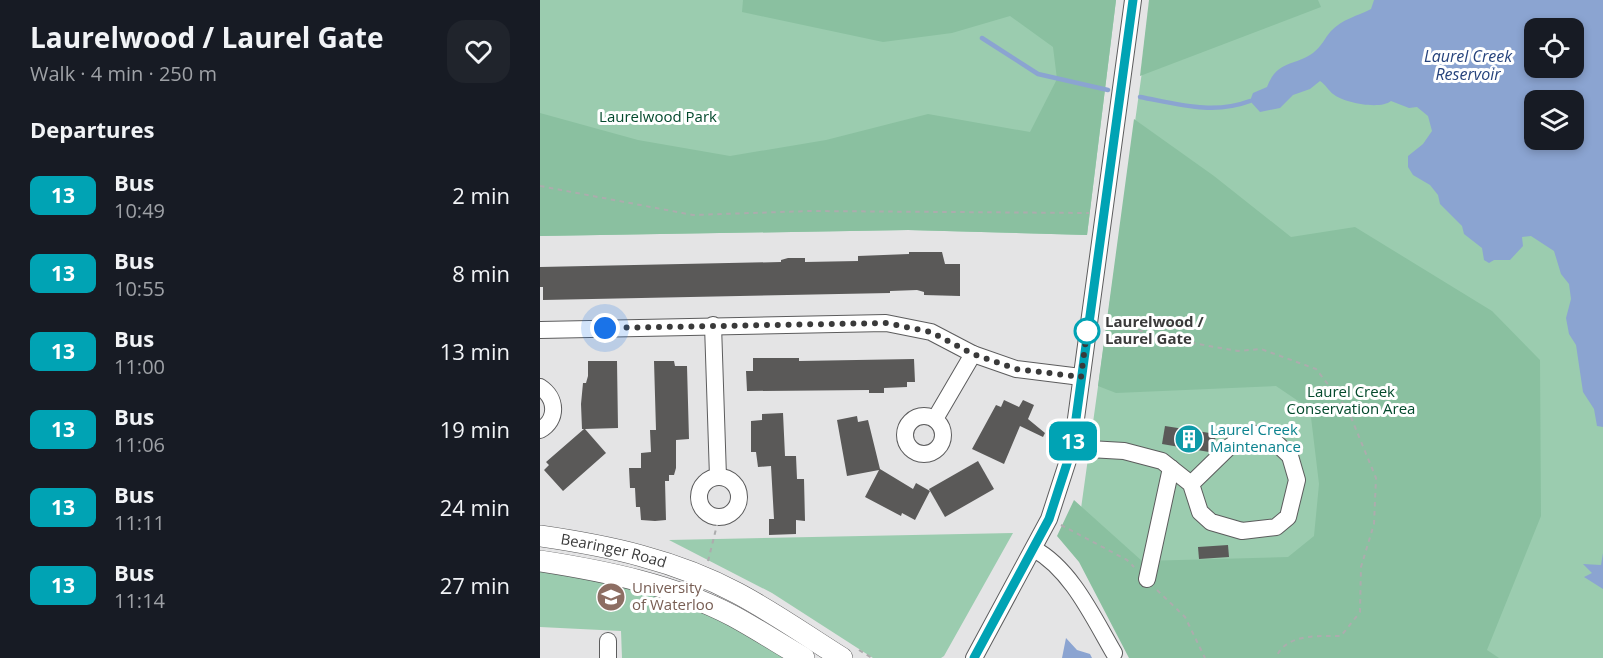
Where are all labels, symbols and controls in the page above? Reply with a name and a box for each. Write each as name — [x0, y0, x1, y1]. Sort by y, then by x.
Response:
text: Laurelwood / Laurel Gate — [30, 18, 384, 56]
map controls — [1524, 18, 1584, 150]
button: locate — [1524, 18, 1584, 78]
button: heart — [447, 20, 510, 83]
water label: Laurel Creek Reservoir — [1424, 45, 1513, 85]
text: Walk · 4 min · 250 m — [30, 60, 217, 87]
button: layers — [1524, 90, 1584, 150]
park label: Laurelwood Park — [599, 106, 717, 126]
text: Departures — [30, 114, 154, 144]
text: Bus — [114, 167, 154, 197]
text: 2 min — [452, 180, 510, 210]
text: 13 — [51, 181, 75, 209]
text: 10:49 — [114, 197, 165, 224]
text: Bus — [114, 245, 154, 275]
text: 8 min — [452, 258, 510, 288]
text: 13 — [51, 259, 75, 287]
text: 10:55 — [114, 275, 165, 302]
place label: Laurelwood / Laurel Gate — [1105, 311, 1204, 348]
your location — [590, 313, 620, 343]
marker: Laurelwood / Laurel Gate — [1074, 318, 1100, 344]
text: Bus — [114, 323, 154, 353]
text: 13 min — [440, 336, 510, 366]
text: 13 — [51, 337, 75, 365]
text: 11:00 — [114, 353, 165, 380]
park label: Laurel Creek Conservation Area — [1287, 381, 1415, 418]
text: Bus — [114, 401, 154, 431]
text: 19 min — [440, 414, 510, 444]
text: 13 — [51, 415, 75, 443]
place label: Laurel Creek Maintenance — [1210, 419, 1301, 456]
line badge: 13 — [1046, 422, 1100, 460]
building icon: Laurel Creek Maintenance — [1173, 423, 1205, 455]
text: 13 — [1061, 427, 1085, 455]
text: 11:06 — [114, 431, 165, 458]
text: Bus — [114, 479, 154, 509]
text: 24 min — [440, 492, 510, 522]
text: 13 — [51, 493, 75, 521]
text: 11:11 — [114, 509, 165, 536]
street label: Bearinger Road — [559, 528, 669, 572]
text: Bus — [114, 557, 154, 587]
text: 27 min — [440, 570, 510, 600]
text: 13 — [51, 571, 75, 599]
place label: University of Waterloo — [632, 577, 714, 614]
school or university icon: University of Waterloo — [595, 581, 627, 613]
text: 11:14 — [114, 587, 165, 614]

